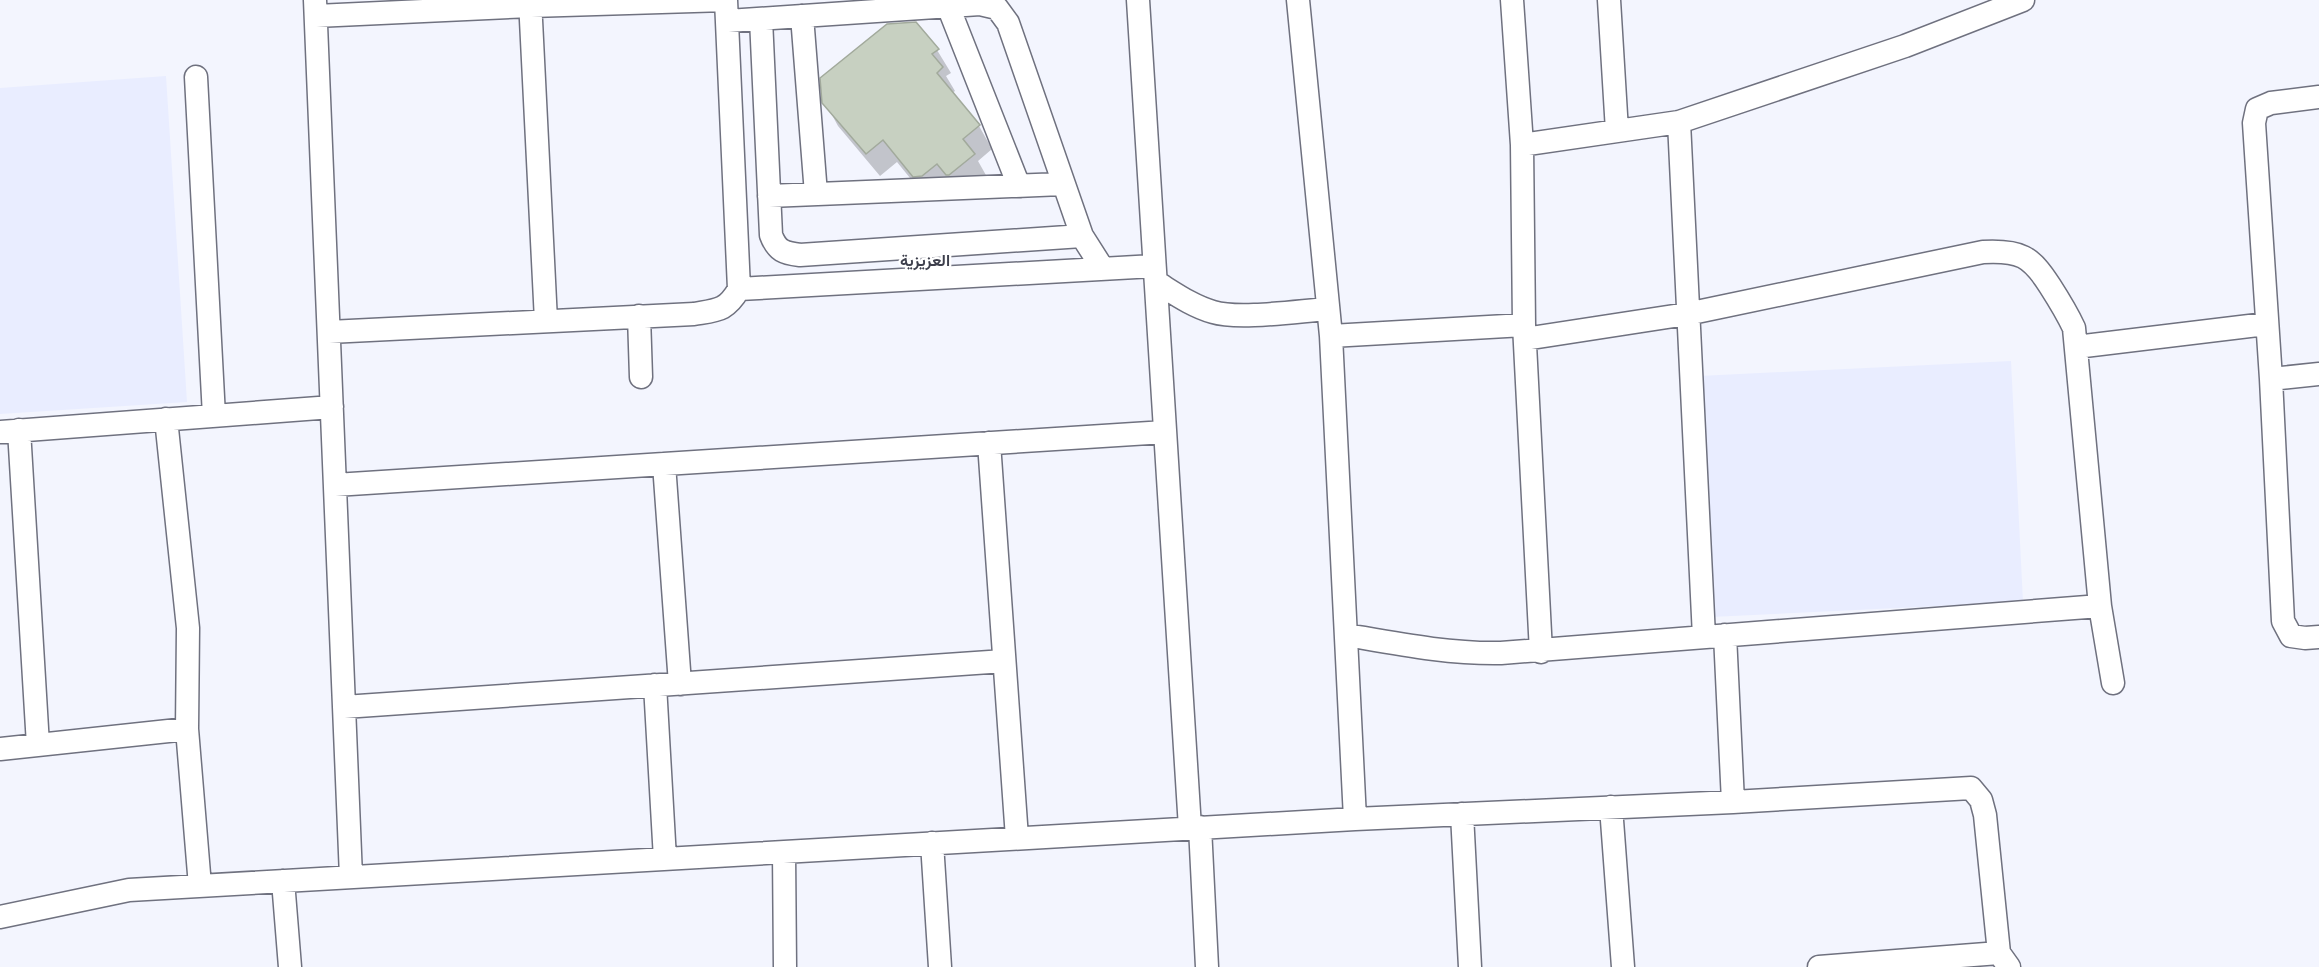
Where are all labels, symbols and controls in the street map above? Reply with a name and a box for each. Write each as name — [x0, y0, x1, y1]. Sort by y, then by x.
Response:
district label: العزيزية — [900, 252, 950, 271]

